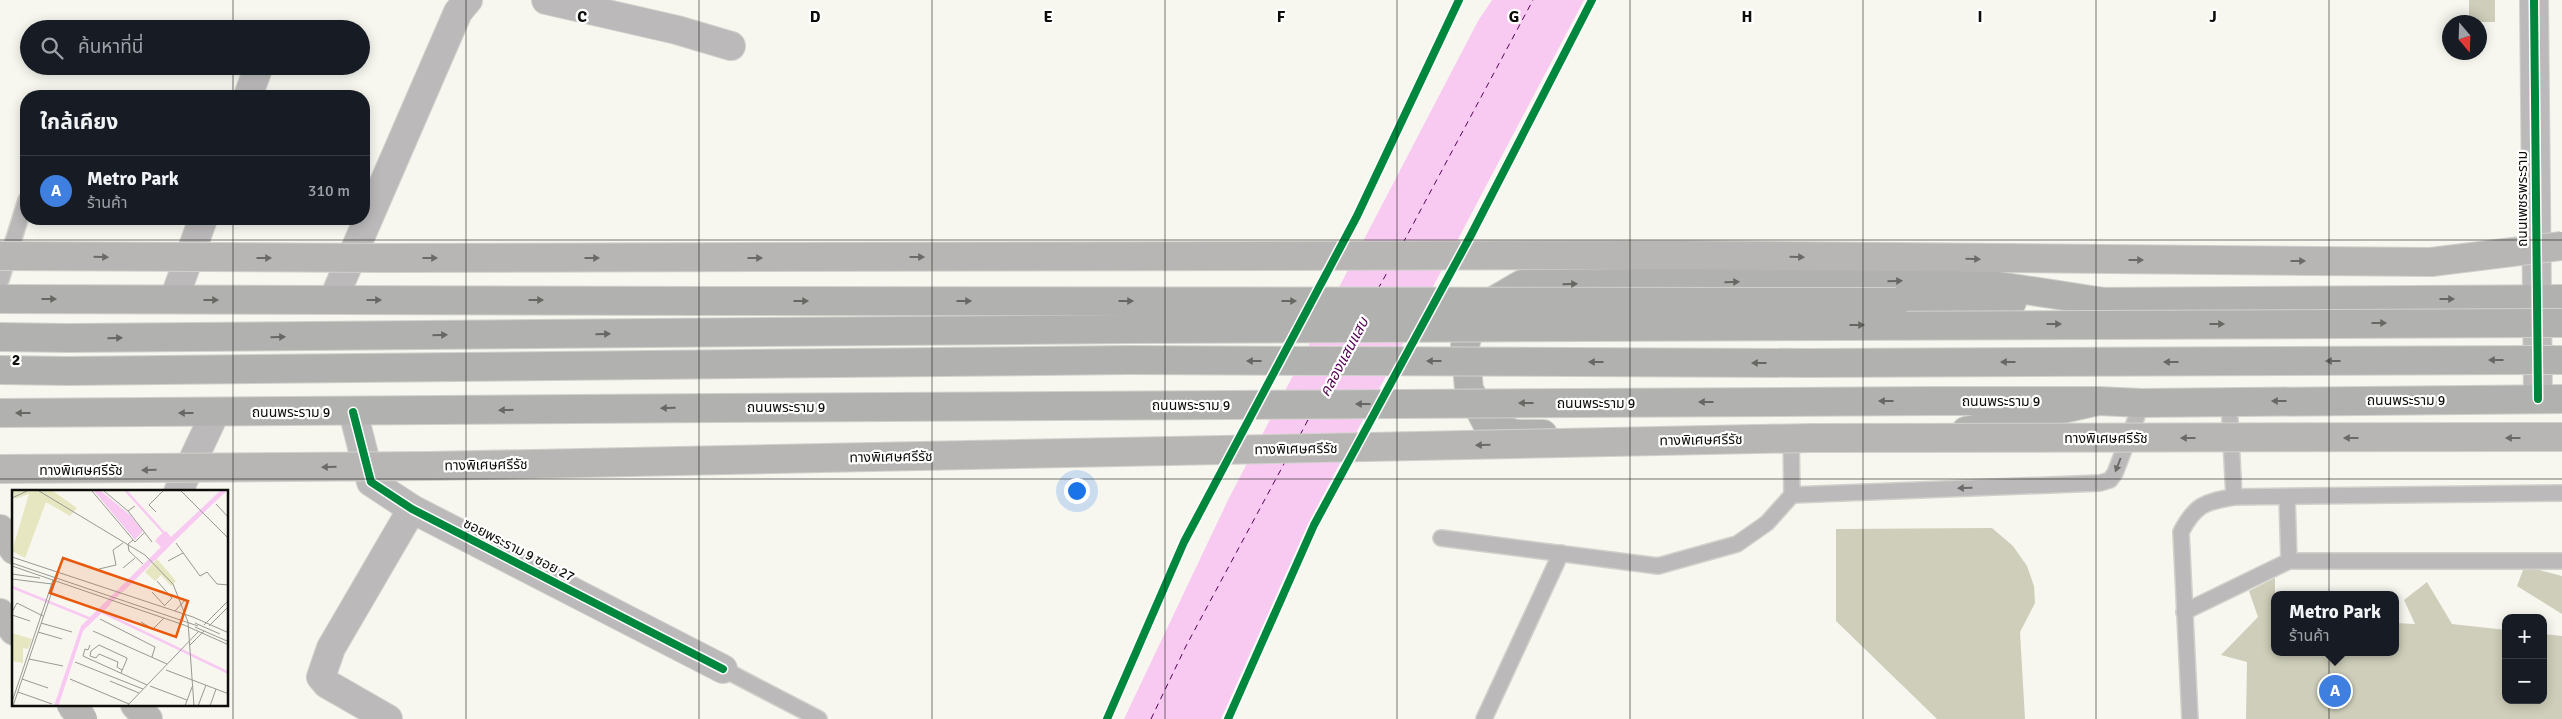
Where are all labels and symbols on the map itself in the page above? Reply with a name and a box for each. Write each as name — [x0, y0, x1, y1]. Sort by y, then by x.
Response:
text: C — [577, 7, 587, 27]
text: D — [810, 7, 821, 27]
text: E — [1043, 7, 1053, 27]
text: F — [1277, 7, 1286, 27]
text: G — [1509, 7, 1519, 27]
text: H — [1742, 7, 1752, 27]
text: I — [1977, 7, 1983, 27]
text: J — [2209, 7, 2217, 27]
north arrow — [2442, 15, 2487, 60]
street label: ถนนเพชรพระราม — [2514, 151, 2531, 247]
one-way arrow — [93, 253, 109, 261]
one-way arrow — [909, 253, 925, 261]
one-way arrow — [1789, 253, 1805, 261]
one-way arrow — [256, 254, 272, 262]
one-way arrow — [422, 254, 438, 262]
one-way arrow — [584, 254, 600, 262]
one-way arrow — [747, 254, 763, 262]
one-way arrow — [1966, 255, 1982, 263]
one-way arrow — [2128, 257, 2144, 265]
one-way arrow — [2291, 257, 2307, 265]
one-way arrow — [1887, 277, 1903, 285]
one-way arrow — [1724, 278, 1740, 286]
one-way arrow — [1562, 280, 1578, 288]
one-way arrow — [41, 295, 57, 303]
one-way arrow — [2439, 295, 2455, 303]
one-way arrow — [203, 296, 219, 304]
one-way arrow — [366, 296, 382, 304]
one-way arrow — [528, 297, 544, 305]
one-way arrow — [794, 297, 810, 305]
one-way arrow — [956, 297, 972, 305]
one-way arrow — [1119, 297, 1135, 305]
one-way arrow — [1281, 297, 1297, 305]
water label: คลองแสนแสบ — [1316, 314, 1373, 399]
one-way arrow — [2372, 319, 2388, 327]
one-way arrow — [2047, 320, 2063, 328]
one-way arrow — [2209, 320, 2225, 328]
one-way arrow — [1849, 321, 1865, 329]
one-way arrow — [595, 329, 611, 337]
one-way arrow — [433, 331, 449, 339]
one-way arrow — [270, 332, 286, 340]
one-way arrow — [108, 334, 124, 342]
text: 2 — [12, 350, 20, 370]
one-way arrow — [2488, 356, 2504, 364]
one-way arrow — [1246, 357, 1262, 365]
one-way arrow — [1426, 357, 1442, 365]
one-way arrow — [2325, 357, 2341, 365]
one-way arrow — [1588, 358, 1604, 366]
one-way arrow — [2000, 358, 2016, 366]
one-way arrow — [2163, 358, 2179, 366]
one-way arrow — [1751, 359, 1767, 367]
street label: ถนนพระราม 9 — [2367, 392, 2445, 409]
street label: ถนนพระราม 9 — [1962, 393, 2040, 410]
street label: ถนนพระราม 9 — [1557, 395, 1635, 412]
street label: ถนนพระราม 9 — [1152, 397, 1230, 414]
one-way arrow — [1877, 397, 1893, 405]
one-way arrow — [2271, 397, 2287, 405]
one-way arrow — [1697, 398, 1713, 406]
street label: ถนนพระราม 9 — [747, 399, 825, 416]
one-way arrow — [1517, 399, 1533, 407]
one-way arrow — [1355, 400, 1371, 408]
street label: ถนนพระราม 9 — [252, 404, 330, 421]
one-way arrow — [660, 404, 676, 412]
one-way arrow — [498, 406, 514, 414]
one-way arrow — [15, 409, 31, 417]
one-way arrow — [178, 409, 194, 417]
street label: ทางพิเศษศรีรัช — [2064, 430, 2148, 447]
street label: ทางพิเศษศรีรัช — [1659, 431, 1743, 449]
one-way arrow — [2180, 434, 2196, 442]
one-way arrow — [2343, 434, 2359, 442]
one-way arrow — [2505, 434, 2521, 442]
street label: ทางพิเศษศรีรัช — [1254, 440, 1338, 458]
one-way arrow — [1475, 441, 1491, 449]
street label: ทางพิเศษศรีรัช — [849, 448, 933, 466]
street label: ทางพิเศษศรีรัช — [444, 456, 528, 474]
one-way arrow — [2114, 458, 2122, 473]
street label: ทางพิเศษศรีรัช — [39, 462, 123, 479]
one-way arrow — [321, 463, 337, 471]
one-way arrow — [141, 466, 157, 474]
your location — [1064, 478, 1090, 504]
one-way arrow — [1957, 485, 1973, 493]
inset map — [12, 490, 229, 706]
street label: ซอยพระราม 9 ซอย 27 — [461, 515, 577, 585]
pin: A — [2319, 672, 2351, 710]

